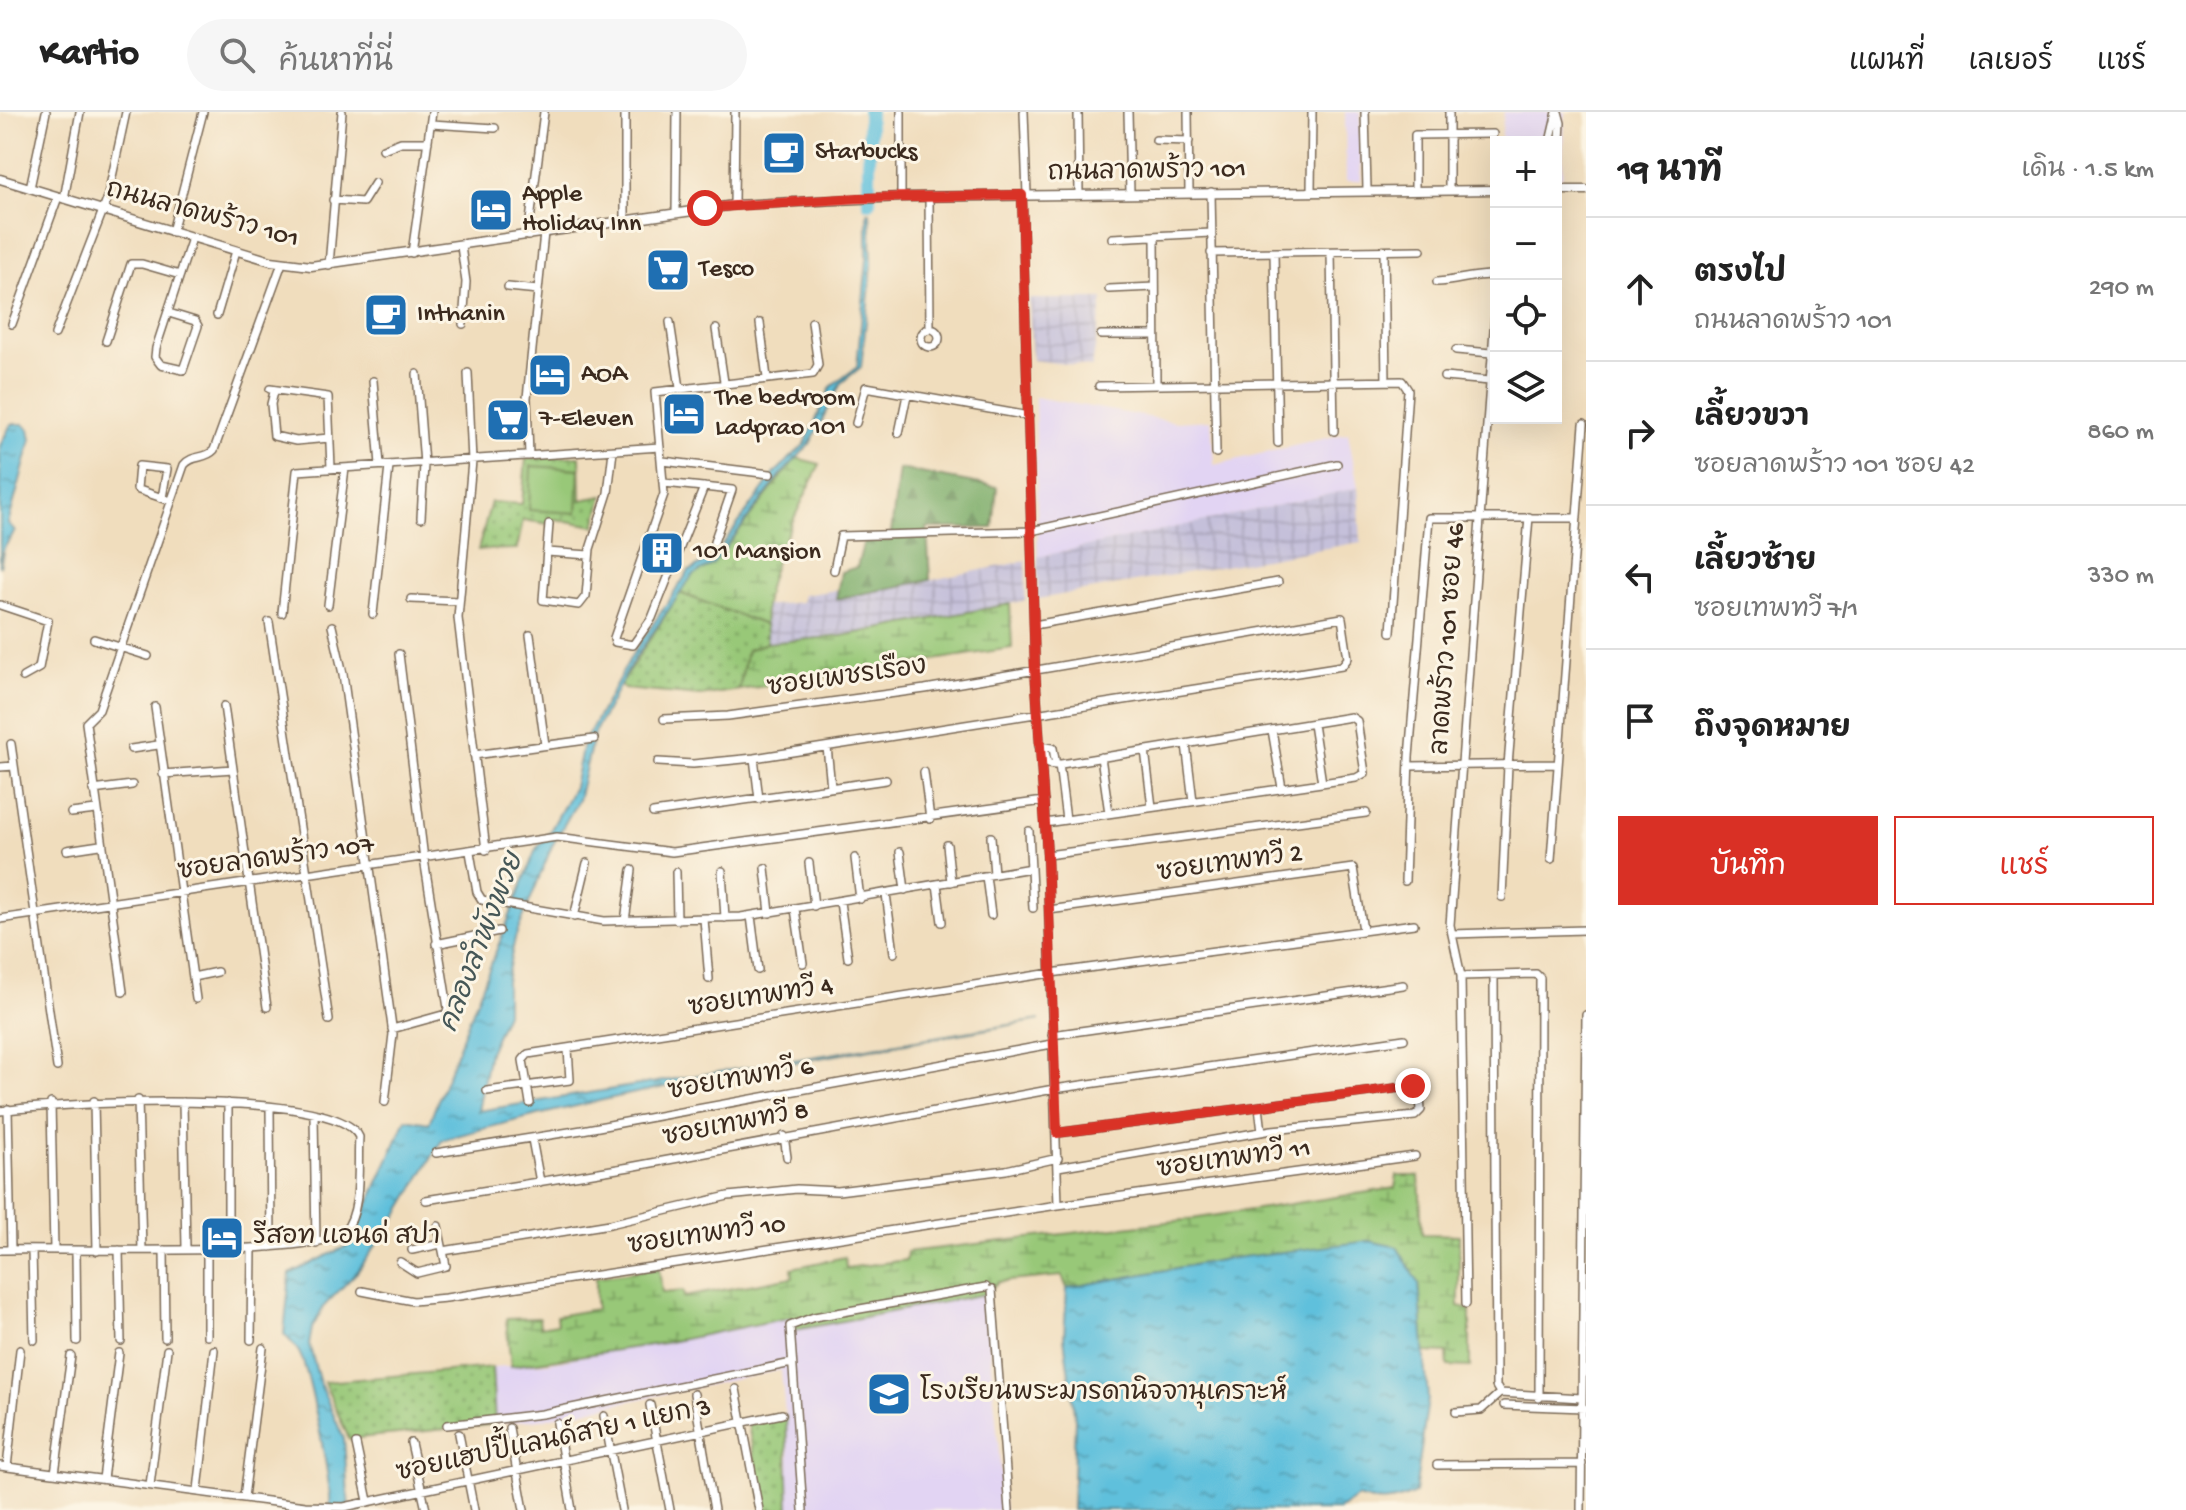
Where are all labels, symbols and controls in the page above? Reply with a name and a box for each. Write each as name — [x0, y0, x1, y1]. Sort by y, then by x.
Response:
search box — [187, 19, 747, 91]
text: Kartio — [40, 33, 139, 77]
icon: search — [215, 33, 259, 77]
text: ค้นหาที่นี่ — [279, 47, 393, 82]
text: แผนที่ — [1849, 47, 1924, 80]
text: เลเยอร์ — [1968, 47, 2053, 80]
text: แชร์ — [2097, 47, 2146, 80]
cafe icon: Starbucks — [760, 129, 808, 177]
map controls — [1490, 136, 1562, 424]
button: + — [1490, 136, 1562, 208]
place label: Starbucks — [815, 138, 919, 169]
street label: ถนนลาดพร้าว 101 — [1047, 151, 1247, 190]
text: 19 นาที — [1618, 154, 1722, 194]
text: เดิน · 1.5 km — [2021, 156, 2154, 187]
street label: ถนนลาดพร้าว 101 — [102, 171, 303, 257]
place label: Apple Holiday Inn — [522, 180, 642, 241]
hotel icon: Apple Holiday Inn — [467, 186, 515, 234]
route start — [687, 190, 723, 226]
button: − — [1490, 208, 1562, 280]
supermarket icon: Tesco — [644, 246, 692, 294]
place label: Tesco — [697, 255, 754, 286]
text: ตรงไป — [1694, 258, 1786, 293]
icon: ahead — [1618, 267, 1662, 311]
text: 290 m — [2089, 274, 2154, 305]
button: locate — [1490, 280, 1562, 352]
cafe icon: Inthanin — [362, 291, 410, 339]
place label: Inthanin — [417, 300, 506, 331]
text: ถนนลาดพร้าว 101 — [1694, 308, 1893, 339]
hotel icon: AOA — [526, 351, 574, 399]
button: layers — [1490, 352, 1562, 424]
place label: AOA — [581, 360, 629, 391]
place label: The bedroom Ladprao 101 — [713, 384, 856, 445]
hotel icon: The bedroom Ladprao 101 — [660, 390, 708, 438]
supermarket icon: 7-Eleven — [484, 396, 532, 444]
text: เลี้ยวขวา — [1694, 402, 1809, 437]
place label: 7-Eleven — [538, 405, 634, 436]
icon: right — [1618, 411, 1662, 455]
text: 860 m — [2087, 418, 2154, 449]
text: ซอยลาดพร้าว 101 ซอย 42 — [1694, 452, 1975, 483]
street label: ลาดพร้าว 101 ซอย 46 — [1421, 521, 1474, 756]
building icon: 101 Mansion — [638, 529, 686, 577]
place label: 101 Mansion — [692, 538, 821, 569]
text: เลี้ยวซ้าย — [1694, 546, 1816, 581]
icon: left — [1618, 555, 1662, 599]
text: 330 m — [2088, 562, 2154, 593]
text: ซอยเทพทวี 7/1 — [1694, 596, 1858, 627]
street label: ซอยเพชรเรือง — [765, 648, 929, 706]
icon: arrive — [1618, 699, 1662, 743]
text: ถึงจุดหมาย — [1694, 713, 1851, 748]
button: บันทึก — [1618, 816, 1878, 905]
button: แชร์ — [1894, 816, 2154, 905]
street label: ซอยลาดพร้าว 107 — [175, 826, 378, 889]
street label: ซอยเทพทวี 2 — [1155, 836, 1305, 891]
water label: คลองลำพังพวย — [429, 844, 533, 1037]
street label: ซอยเทพทวี 4 — [686, 969, 836, 1026]
street label: ซอยเทพทวี 6 — [665, 1050, 817, 1109]
route end — [1395, 1068, 1431, 1104]
street label: ซอยเทพทวี 8 — [660, 1094, 812, 1155]
street label: ซอยเทพทวี 11 — [1155, 1132, 1313, 1187]
street label: ซอยเทพทวี 10 — [626, 1208, 788, 1263]
hotel icon: รีสอท แอนด่ สปา — [198, 1214, 246, 1262]
place label: รีสอท แอนด่ สปา — [253, 1219, 440, 1254]
school or university icon: โรงเรียนพระมารดานิจจานุเคราะห์ — [865, 1370, 913, 1418]
place label: โรงเรียนพระมารดานิจจานุเคราะห์ — [920, 1374, 1287, 1410]
street label: ซอยแฮปปี้แลนด์สาย 1 แยก 3 — [391, 1382, 714, 1491]

